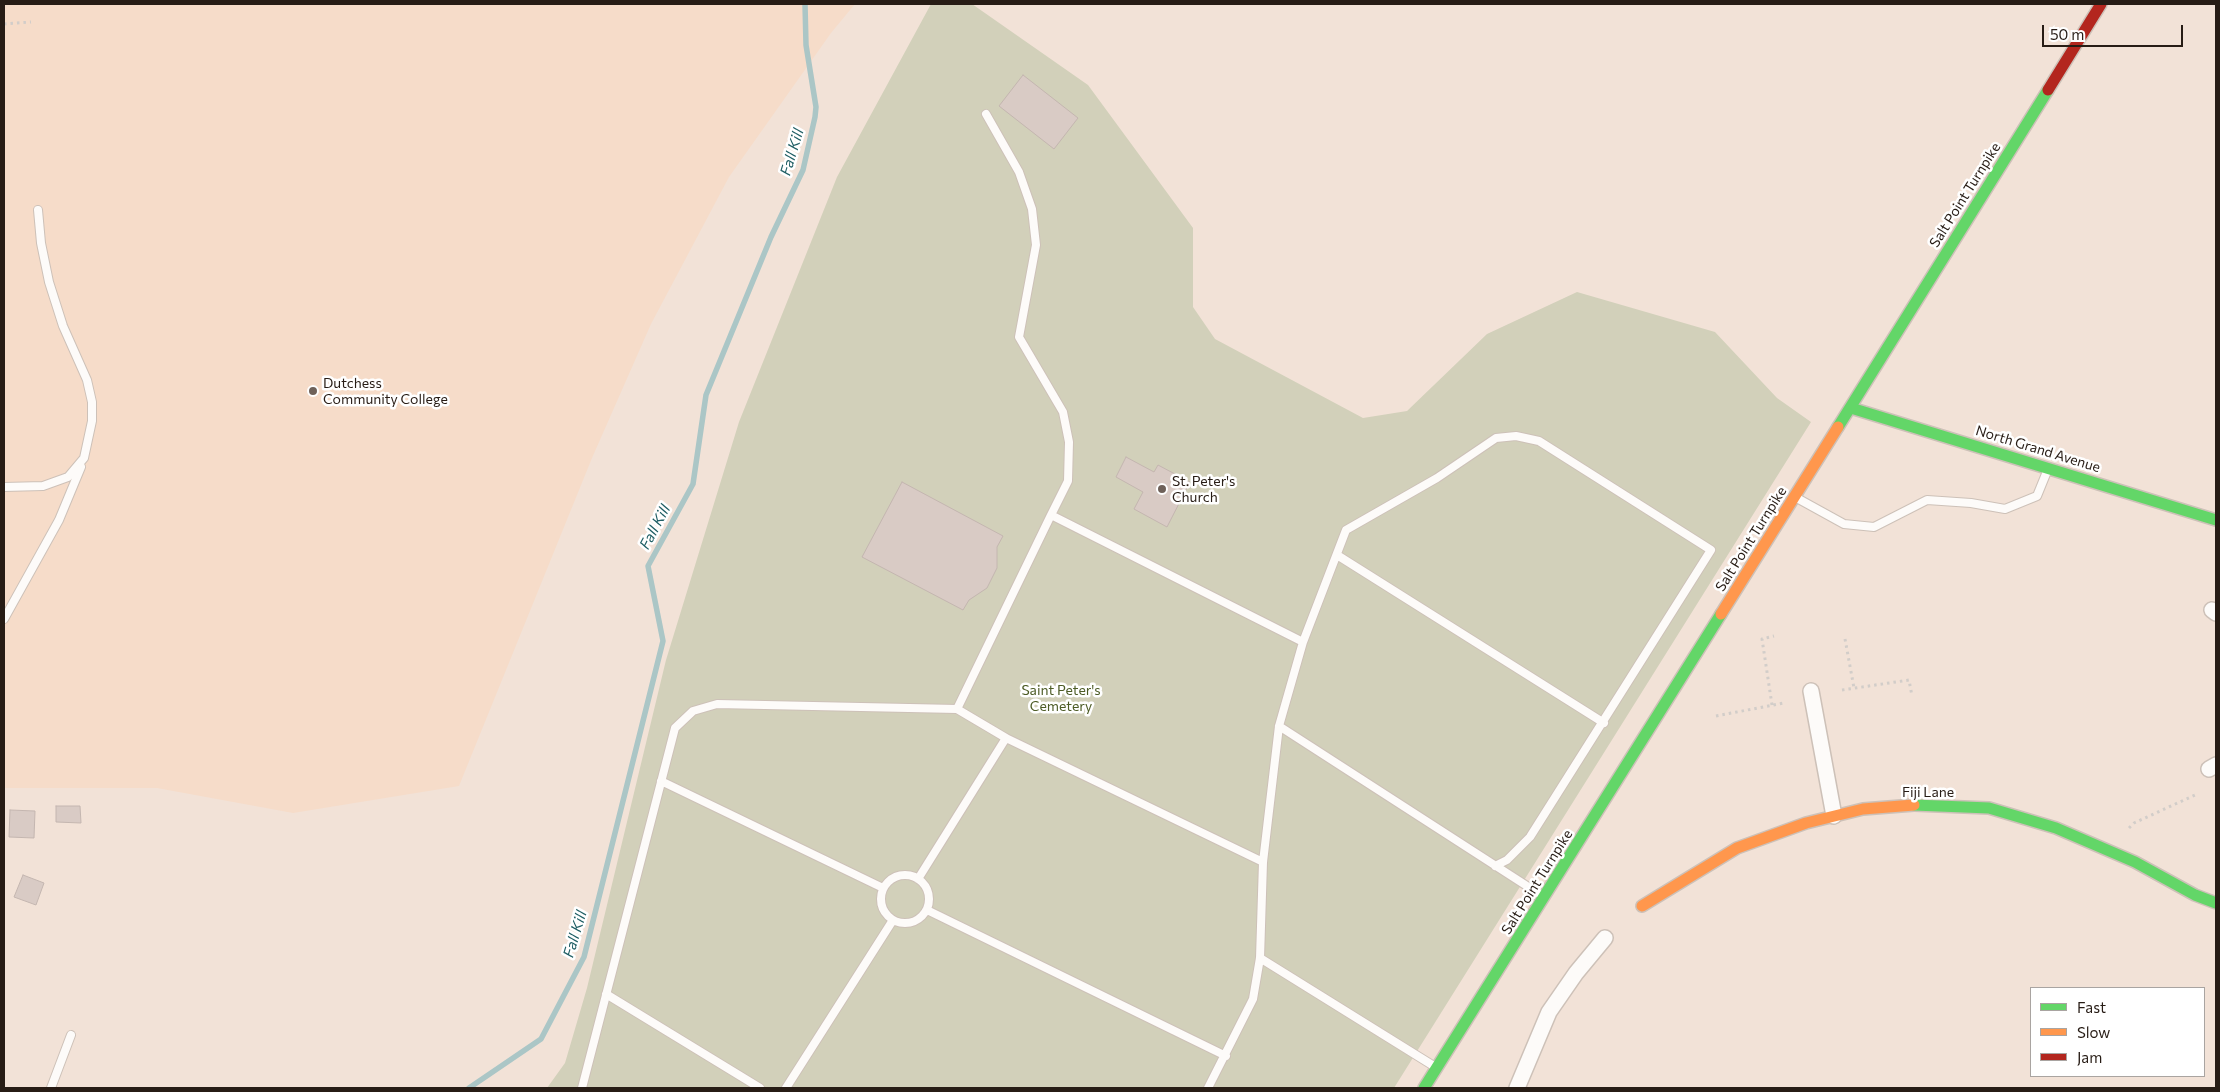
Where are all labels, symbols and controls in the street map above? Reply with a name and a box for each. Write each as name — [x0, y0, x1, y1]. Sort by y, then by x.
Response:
scale bar — [2045, 15, 2186, 47]
text: 50 m — [2050, 25, 2084, 43]
water label: Fall Kill — [776, 126, 808, 178]
street label: Salt Point Turnpike — [1926, 140, 2004, 250]
place label: Dutchess Community College — [323, 375, 448, 408]
marker: Dutchess Community College — [307, 385, 319, 397]
street label: North Grand Avenue — [1974, 422, 2102, 476]
place label: St. Peter's Church — [1172, 473, 1235, 506]
marker: St. Peter's Church — [1156, 483, 1168, 495]
street label: Salt Point Turnpike — [1712, 484, 1790, 594]
water label: Fall Kill — [636, 502, 674, 552]
park label: Saint Peter's Cemetery — [1021, 682, 1101, 714]
street label: Fiji Lane — [1902, 784, 1954, 800]
street label: Salt Point Turnpike — [1498, 827, 1576, 937]
water label: Fall Kill — [559, 908, 591, 960]
legend — [2030, 987, 2205, 1077]
text: Fast — [2077, 998, 2106, 1016]
text: Slow — [2077, 1023, 2110, 1041]
text: Jam — [2077, 1048, 2102, 1066]

